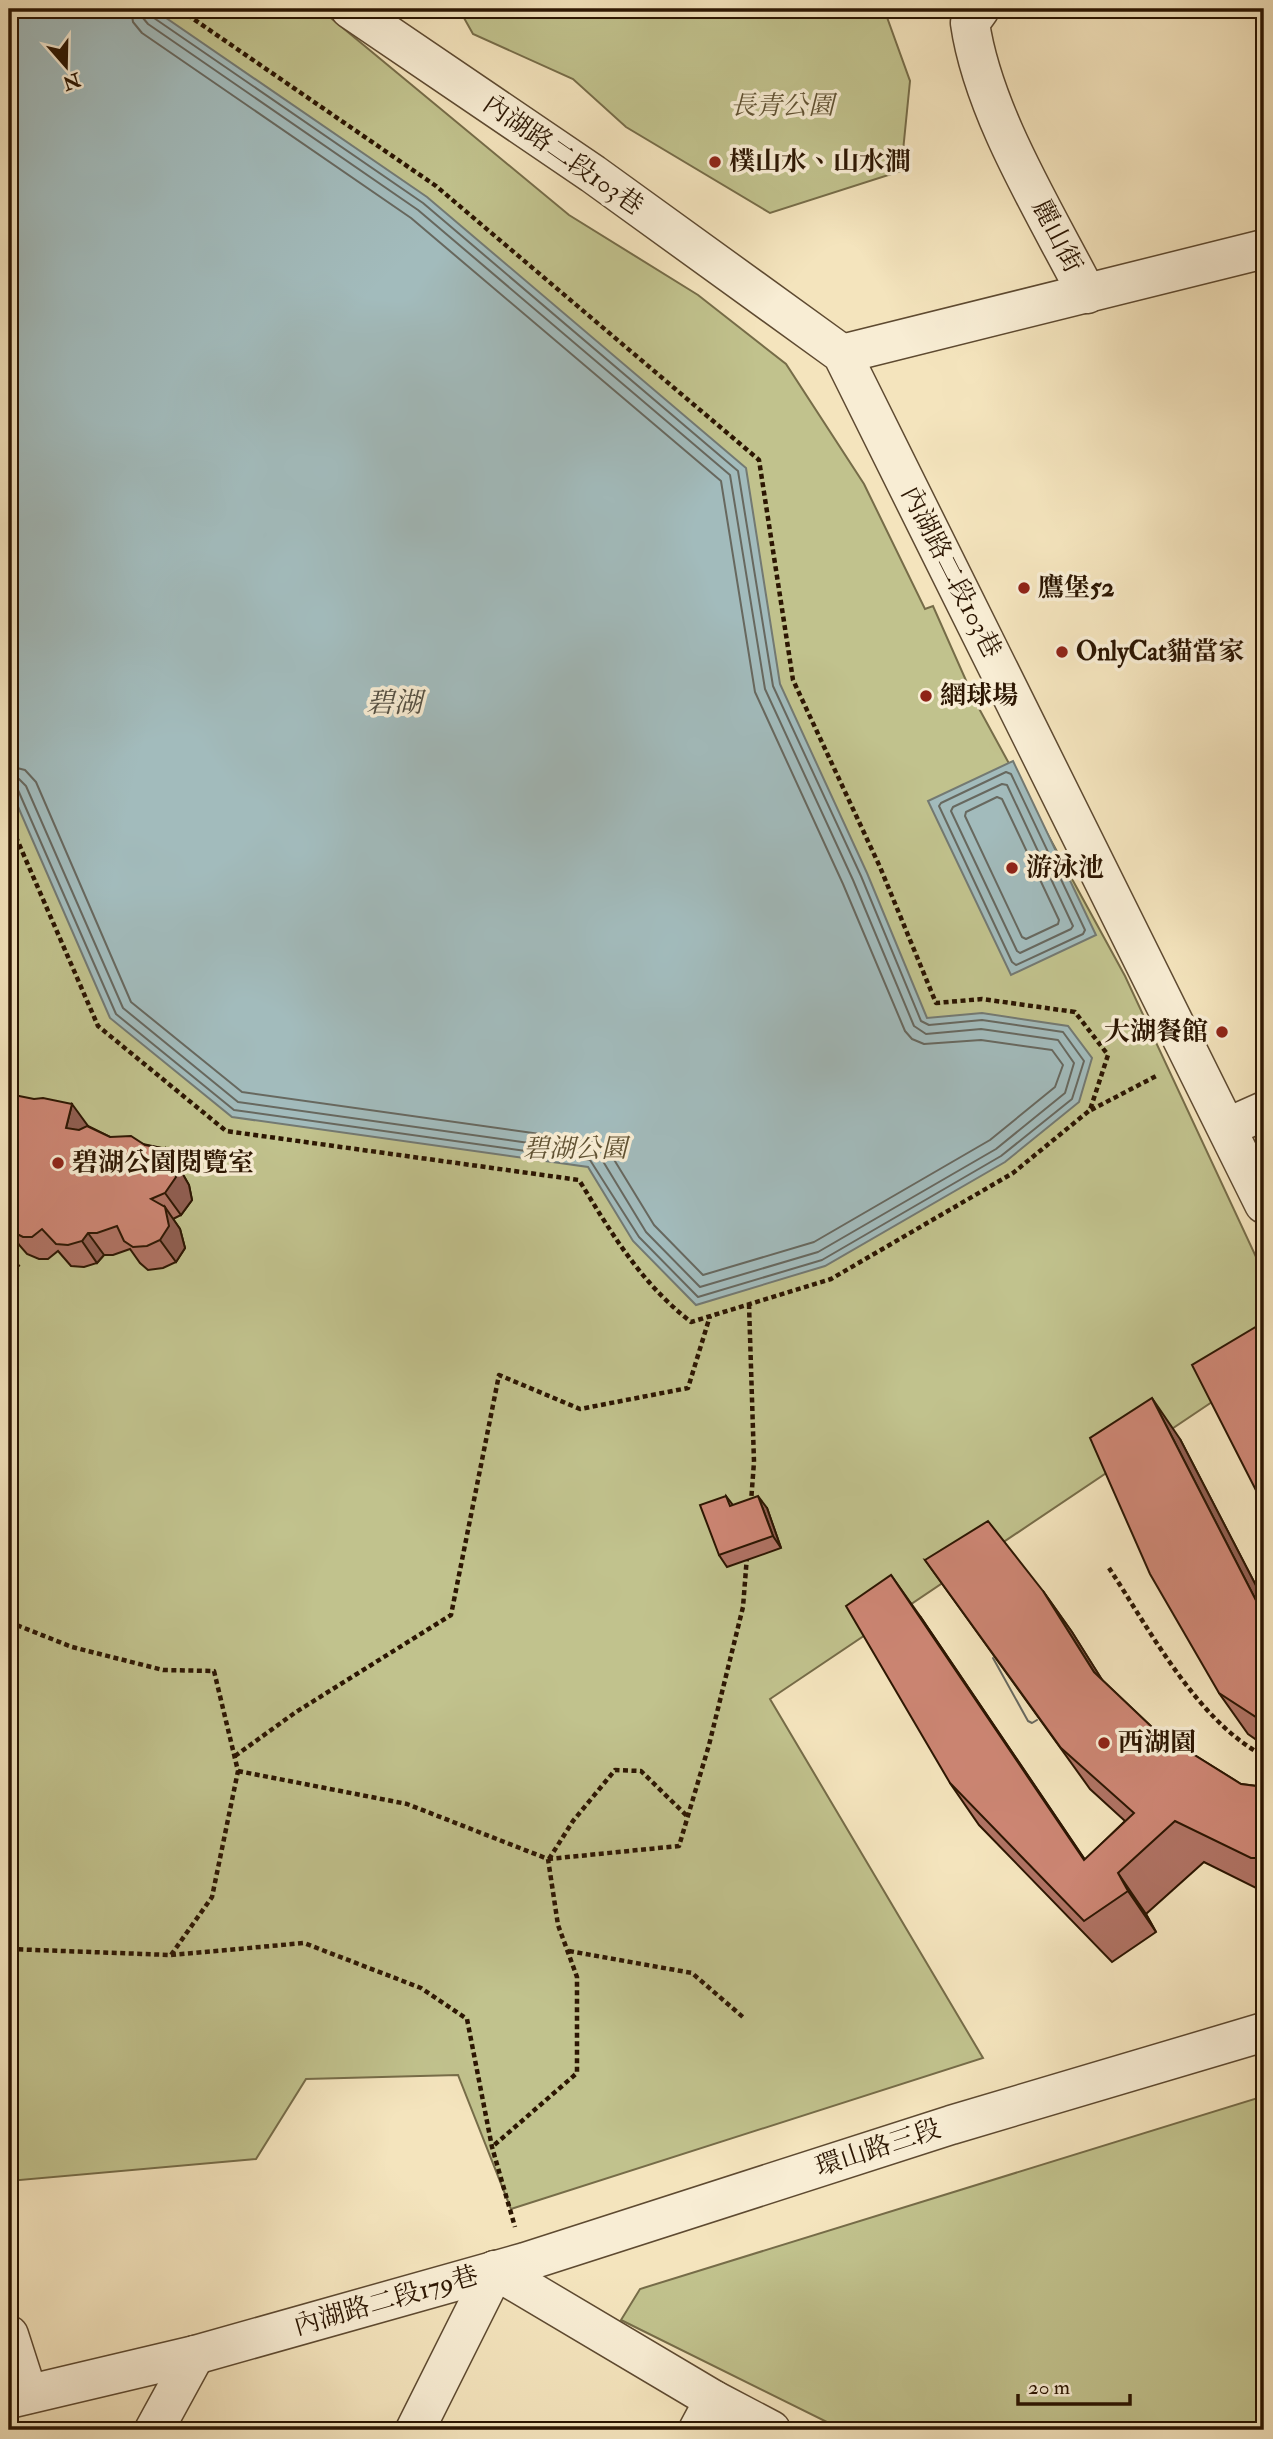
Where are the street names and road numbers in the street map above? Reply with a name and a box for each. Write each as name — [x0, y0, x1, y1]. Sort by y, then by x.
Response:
street label: 內湖路二段103巷 — [477, 88, 649, 222]
street label: 麗山街 — [1025, 194, 1089, 278]
street label: 內湖路二段103巷 — [894, 481, 1008, 663]
street label: 環山路三段 — [811, 2113, 945, 2183]
street label: 內湖路二段179巷 — [290, 2259, 482, 2343]

